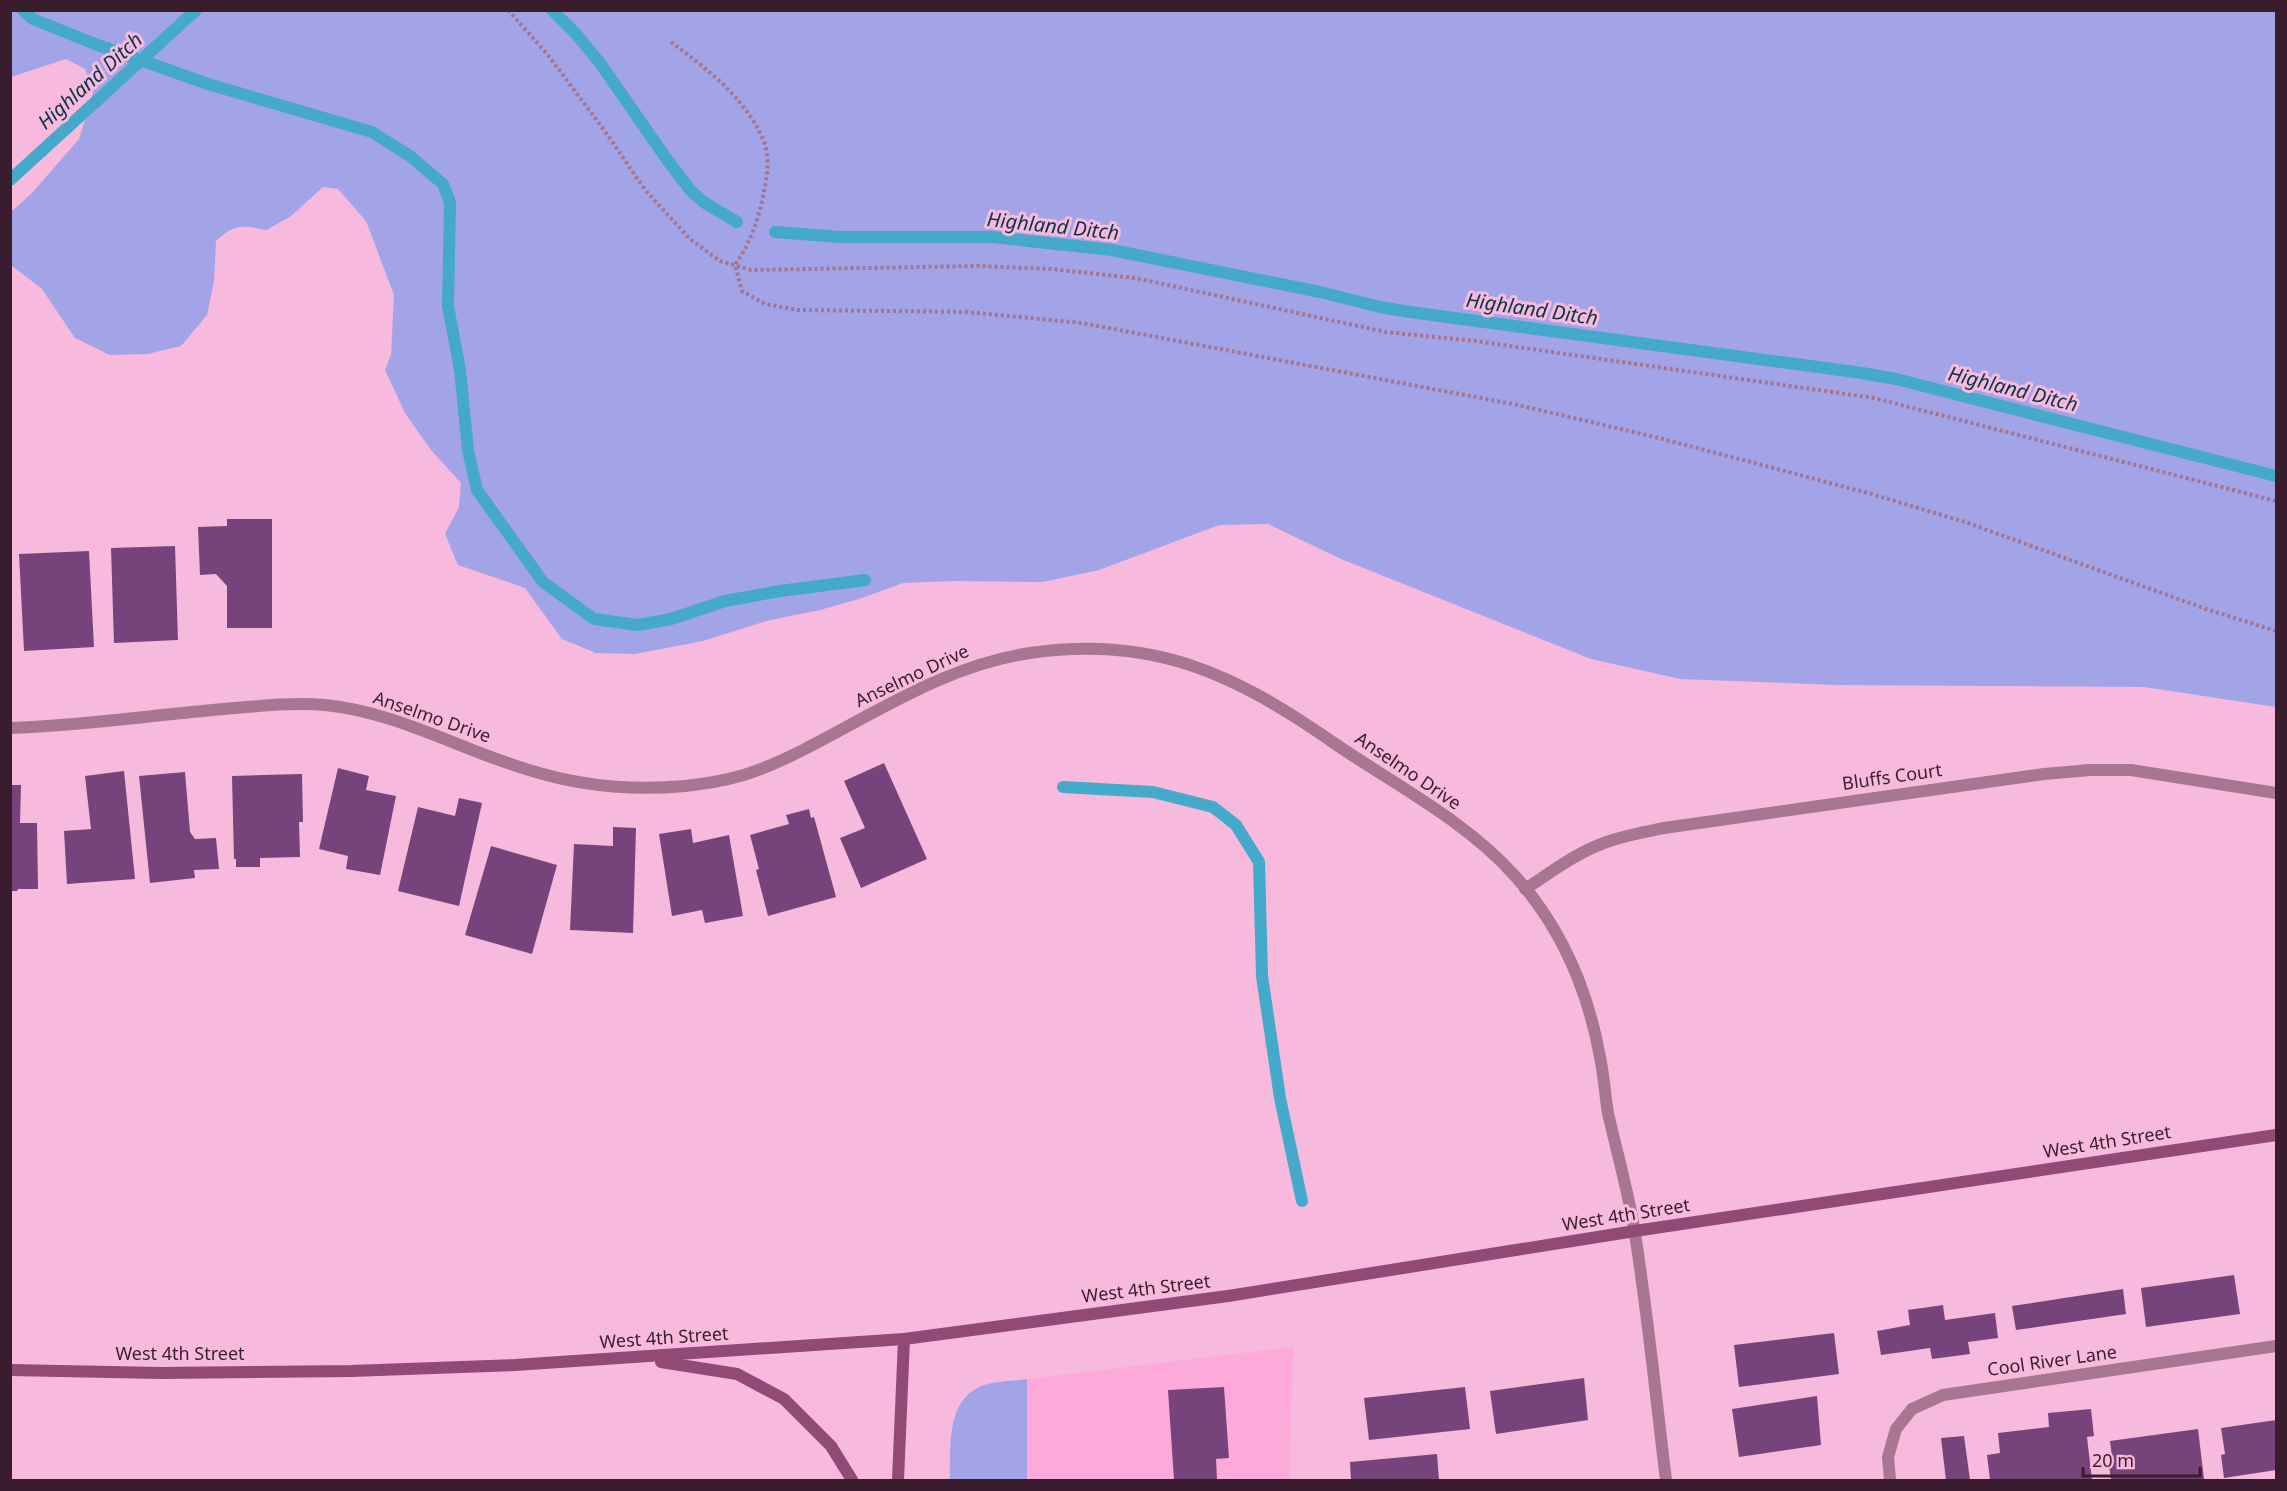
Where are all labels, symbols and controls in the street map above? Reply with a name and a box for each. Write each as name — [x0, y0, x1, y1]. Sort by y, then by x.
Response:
water label: Highland Ditch — [31, 26, 148, 135]
water label: Highland Ditch — [986, 205, 1120, 246]
water label: Highland Ditch — [1465, 286, 1600, 331]
water label: Highland Ditch — [1946, 359, 2081, 418]
street label: Anselmo Drive — [851, 638, 972, 712]
street label: Anselmo Drive — [370, 685, 494, 747]
street label: Anselmo Drive — [1351, 726, 1466, 815]
street label: Bluffs Court — [1840, 757, 1944, 795]
street label: West 4th Street — [2041, 1119, 2173, 1163]
street label: West 4th Street — [1560, 1192, 1692, 1236]
street label: West 4th Street — [1080, 1268, 1212, 1308]
street label: West 4th Street — [599, 1320, 730, 1353]
street label: Cool River Lane — [1986, 1339, 2118, 1381]
street label: West 4th Street — [115, 1341, 245, 1365]
scale bar — [2083, 1440, 2200, 1478]
text: 20 m — [2092, 1448, 2134, 1472]

